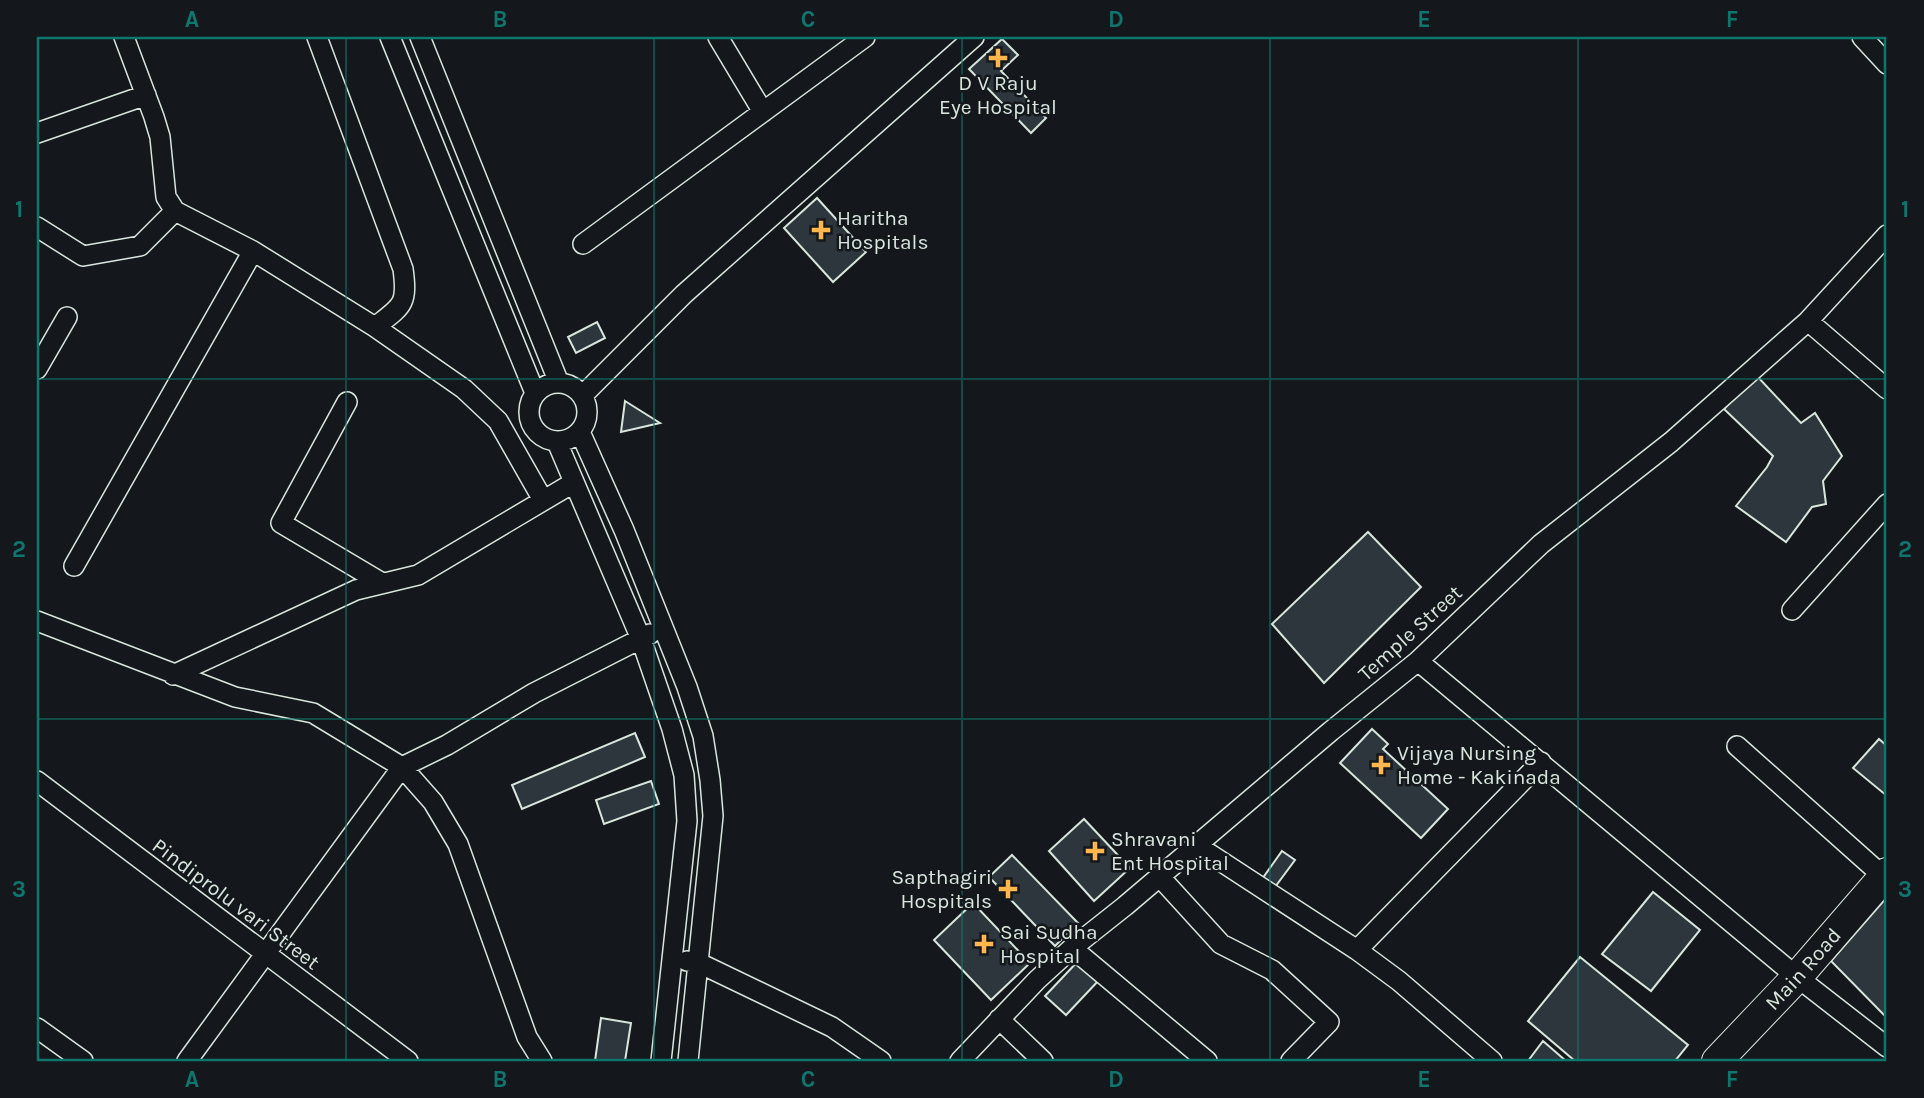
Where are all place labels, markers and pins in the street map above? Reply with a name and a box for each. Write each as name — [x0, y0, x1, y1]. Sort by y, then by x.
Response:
marker: D V Raju Eye Hospital — [988, 48, 1008, 68]
place label: D V Raju Eye Hospital — [939, 71, 1057, 119]
place label: Haritha Hospitals — [837, 206, 928, 254]
marker: Haritha Hospitals — [811, 220, 831, 240]
place label: Vijaya Nursing Home - Kakinada — [1397, 741, 1561, 789]
marker: Vijaya Nursing Home - Kakinada — [1371, 755, 1391, 775]
place label: Shravani Ent Hospital — [1111, 827, 1229, 875]
marker: Shravani Ent Hospital — [1085, 841, 1105, 861]
place label: Sapthagiri Hospitals — [891, 865, 992, 913]
marker: Sapthagiri Hospitals — [998, 879, 1018, 899]
place label: Sai Sudha Hospital — [1000, 920, 1098, 968]
marker: Sai Sudha Hospital — [974, 934, 994, 954]

